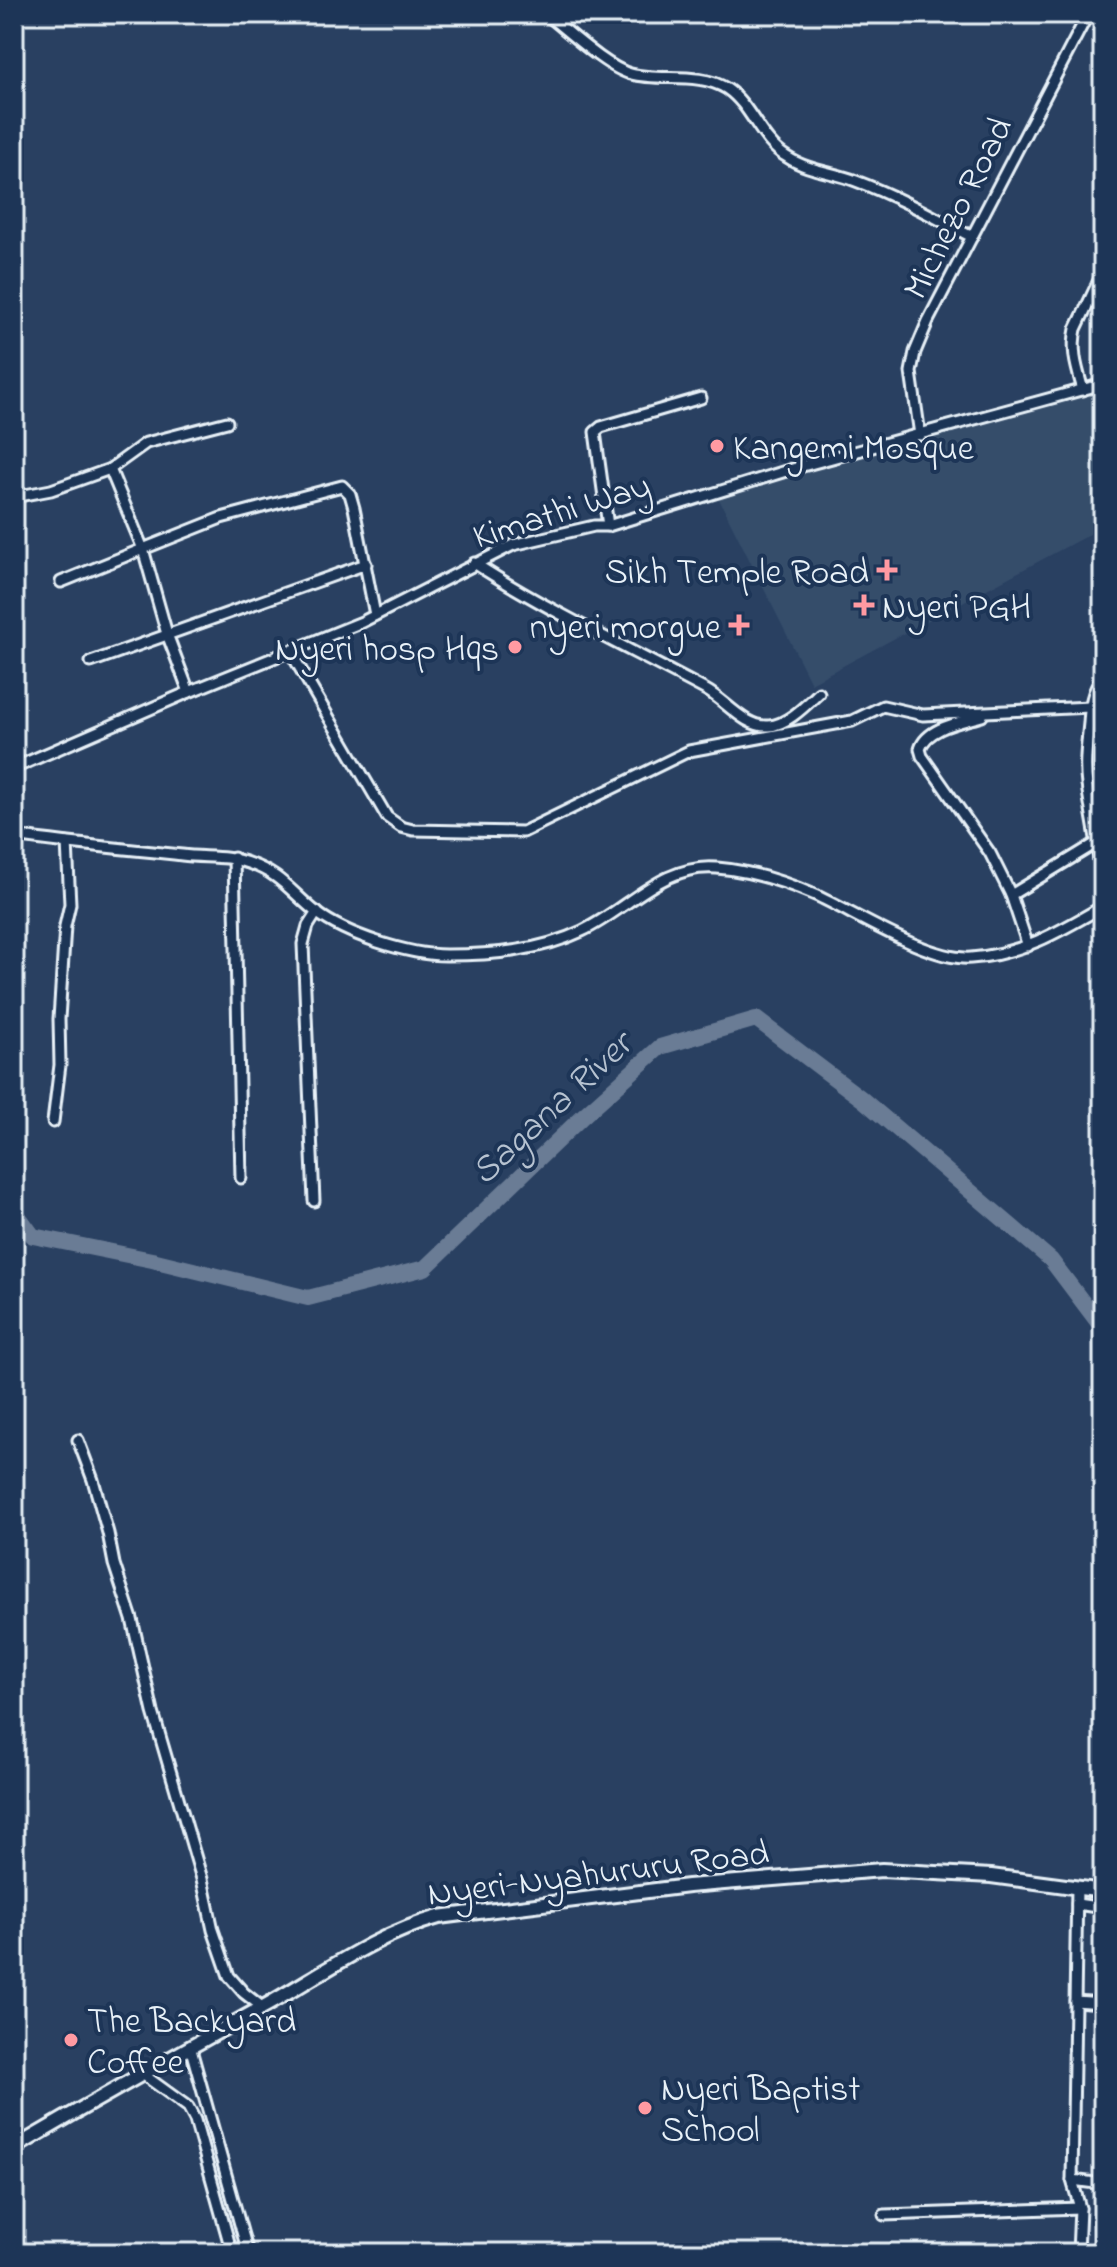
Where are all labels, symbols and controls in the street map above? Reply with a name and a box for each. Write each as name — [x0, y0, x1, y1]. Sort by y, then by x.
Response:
street label: Michezo Road — [891, 109, 1029, 310]
place label: Kangemi Mosque — [733, 424, 975, 477]
marker: Kangemi Mosque — [708, 437, 726, 455]
street label: Kimathi Way — [467, 461, 658, 565]
place label: Sikh Temple Road — [605, 548, 869, 601]
marker: Sikh Temple Road — [876, 559, 898, 581]
place label: Nyeri PGH — [882, 583, 1031, 636]
marker: Nyeri PGH — [853, 594, 875, 616]
place label: nyeri morgue — [530, 603, 722, 656]
marker: nyeri morgue — [728, 614, 750, 636]
place label: Nyeri hosp Hqs — [275, 625, 499, 678]
marker: Nyeri hosp Hqs — [506, 638, 524, 656]
water label: Sagana River — [459, 1017, 649, 1200]
street label: Nyeri-Nyahururu Road — [425, 1828, 772, 1923]
place label: The Backyard Coffee — [87, 1997, 296, 2091]
marker: The Backyard Coffee — [62, 2031, 80, 2049]
place label: Nyeri Baptist School — [661, 2065, 860, 2159]
marker: Nyeri Baptist School — [636, 2099, 654, 2117]

